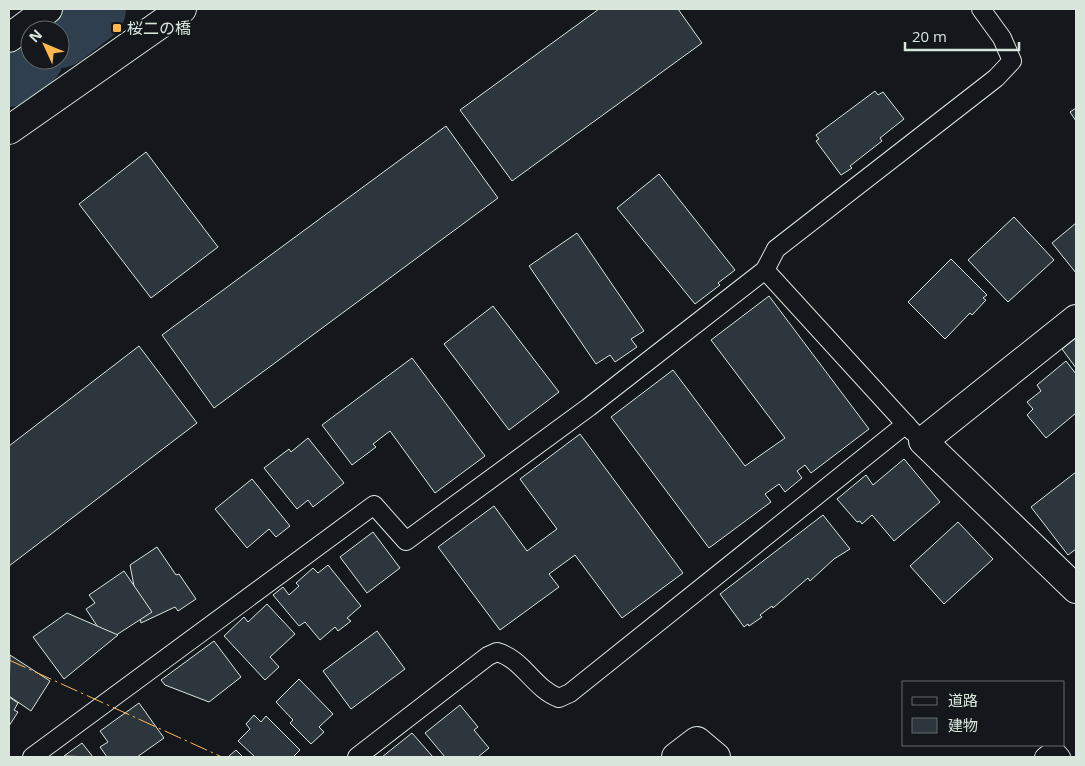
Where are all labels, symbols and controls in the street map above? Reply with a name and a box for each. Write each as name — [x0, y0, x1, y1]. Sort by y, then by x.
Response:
place label: 桜二の橋 — [127, 17, 191, 39]
north arrow — [20, 20, 70, 70]
scale bar — [905, 20, 1019, 52]
marker: 桜二の橋 — [111, 22, 123, 34]
text: N — [24, 25, 46, 46]
text: 20 m — [912, 26, 947, 46]
legend — [902, 681, 1065, 746]
text: 道路 — [948, 690, 978, 710]
text: 建物 — [948, 715, 978, 735]

